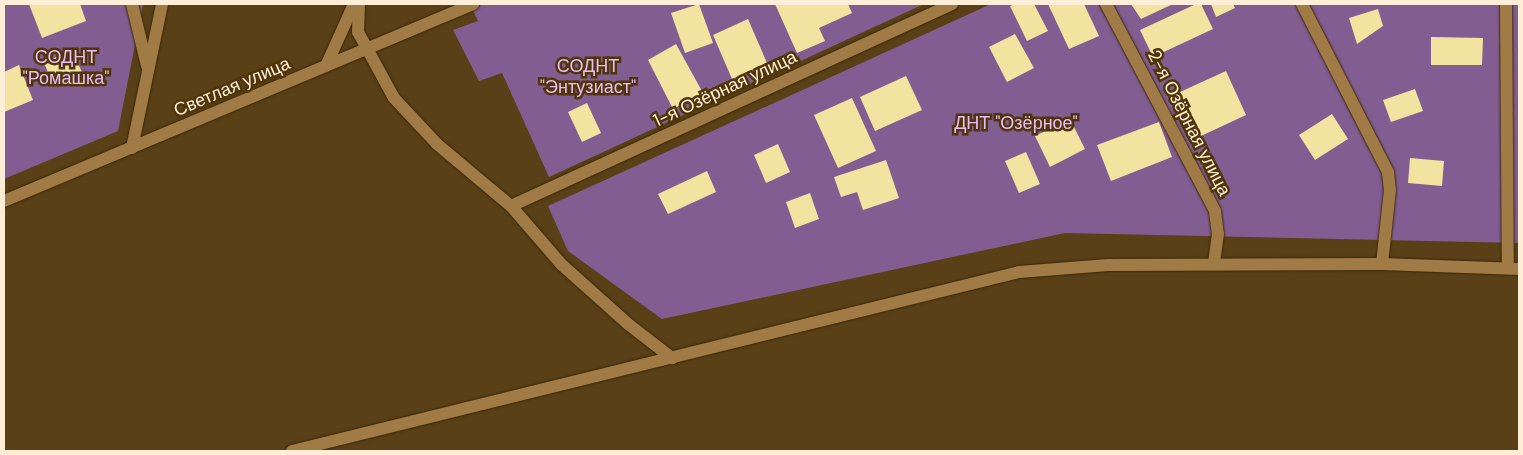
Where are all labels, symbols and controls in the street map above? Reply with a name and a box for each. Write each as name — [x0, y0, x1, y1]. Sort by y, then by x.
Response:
street label: 1-я Озёрная улица — [650, 46, 800, 132]
street label: 2-я Озёрная улица — [1143, 46, 1235, 200]
park label: СОДНТ "Ромашка" — [23, 47, 109, 90]
street label: Светлая улица — [171, 53, 293, 121]
park label: СОДНТ "Энтузиаст" — [540, 56, 636, 98]
park label: ДНТ "Озёрное" — [954, 112, 1078, 134]

